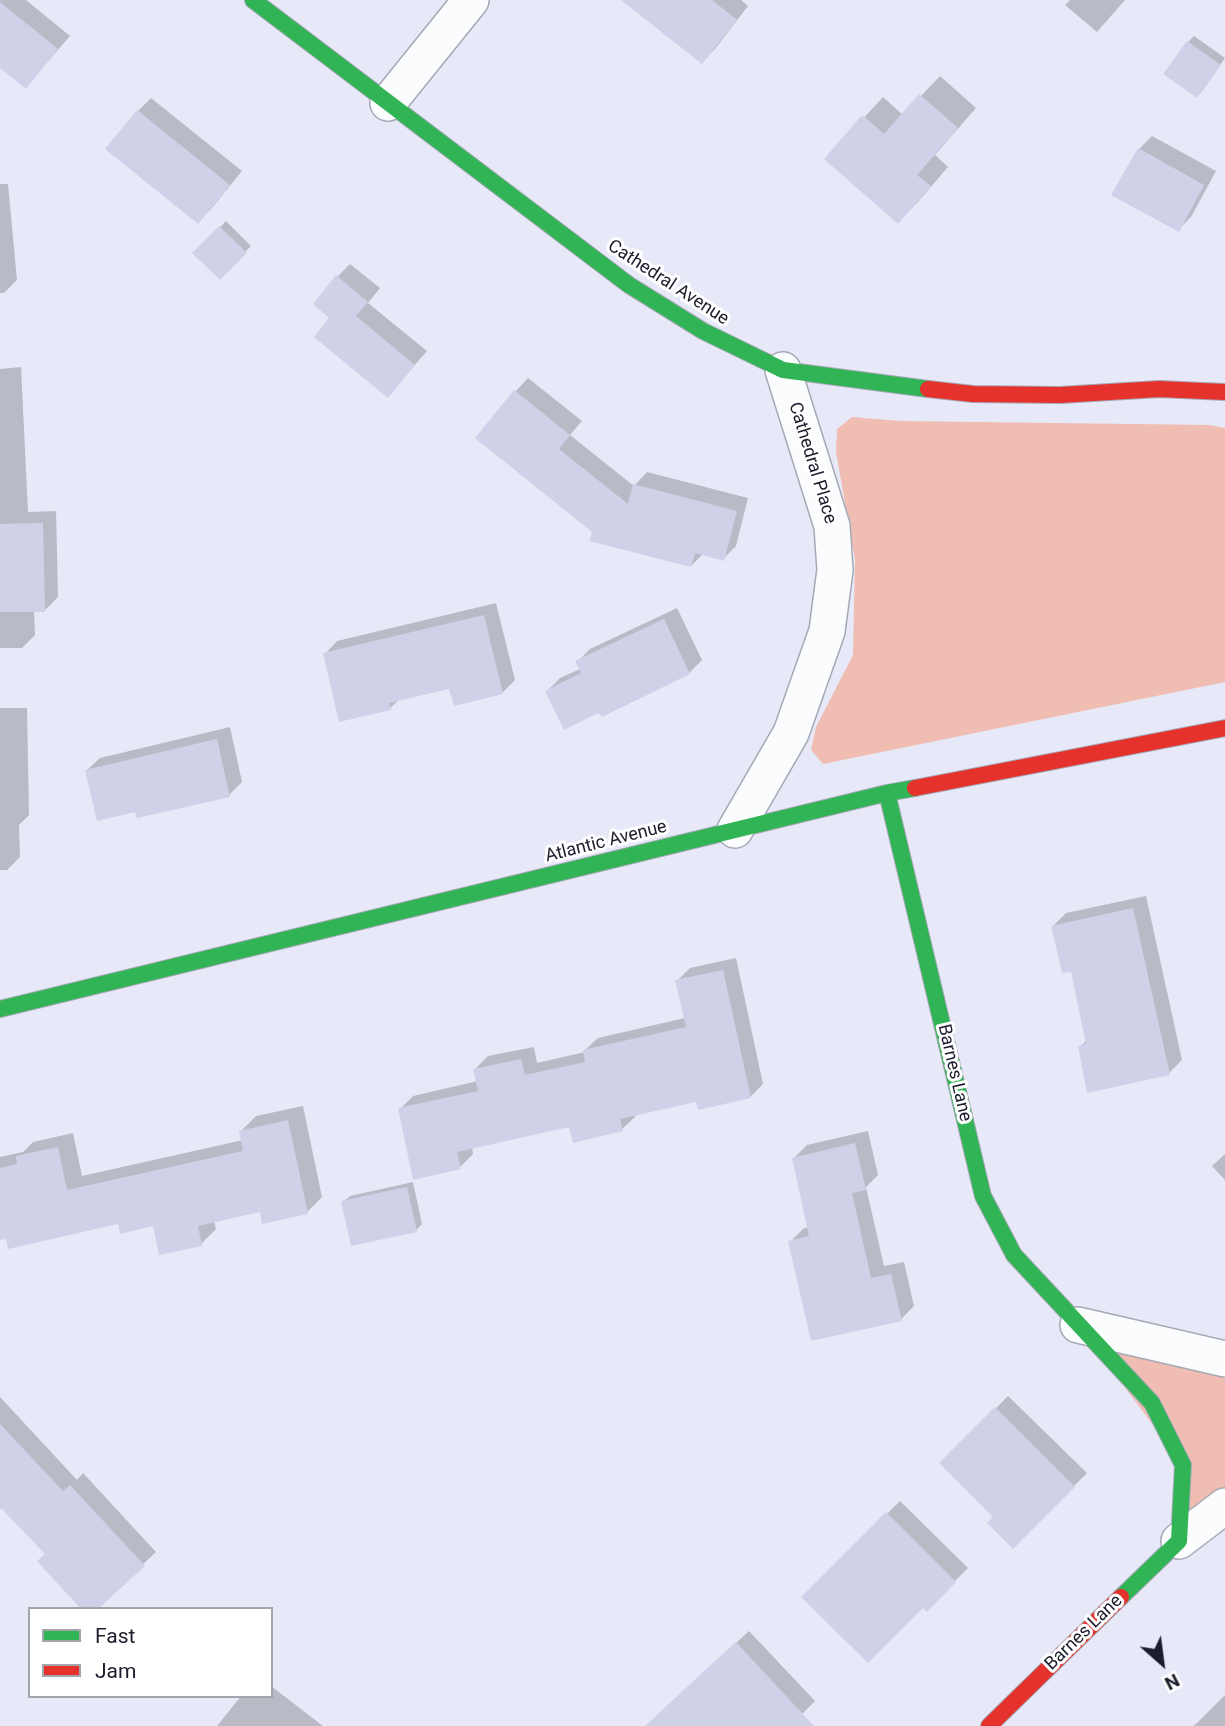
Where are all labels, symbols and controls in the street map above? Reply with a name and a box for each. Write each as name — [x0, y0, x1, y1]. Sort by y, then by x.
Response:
street label: Cathedral Avenue — [603, 236, 733, 330]
street label: Cathedral Place — [783, 400, 841, 526]
street label: Atlantic Avenue — [543, 816, 669, 868]
street label: Barnes Lane — [932, 1022, 976, 1124]
street label: Barnes Lane — [1041, 1591, 1127, 1675]
legend — [28, 1607, 273, 1698]
text: Fast — [95, 1624, 135, 1648]
north arrow — [1127, 1628, 1197, 1698]
text: Jam — [95, 1659, 136, 1683]
text: N — [1161, 1669, 1183, 1695]

